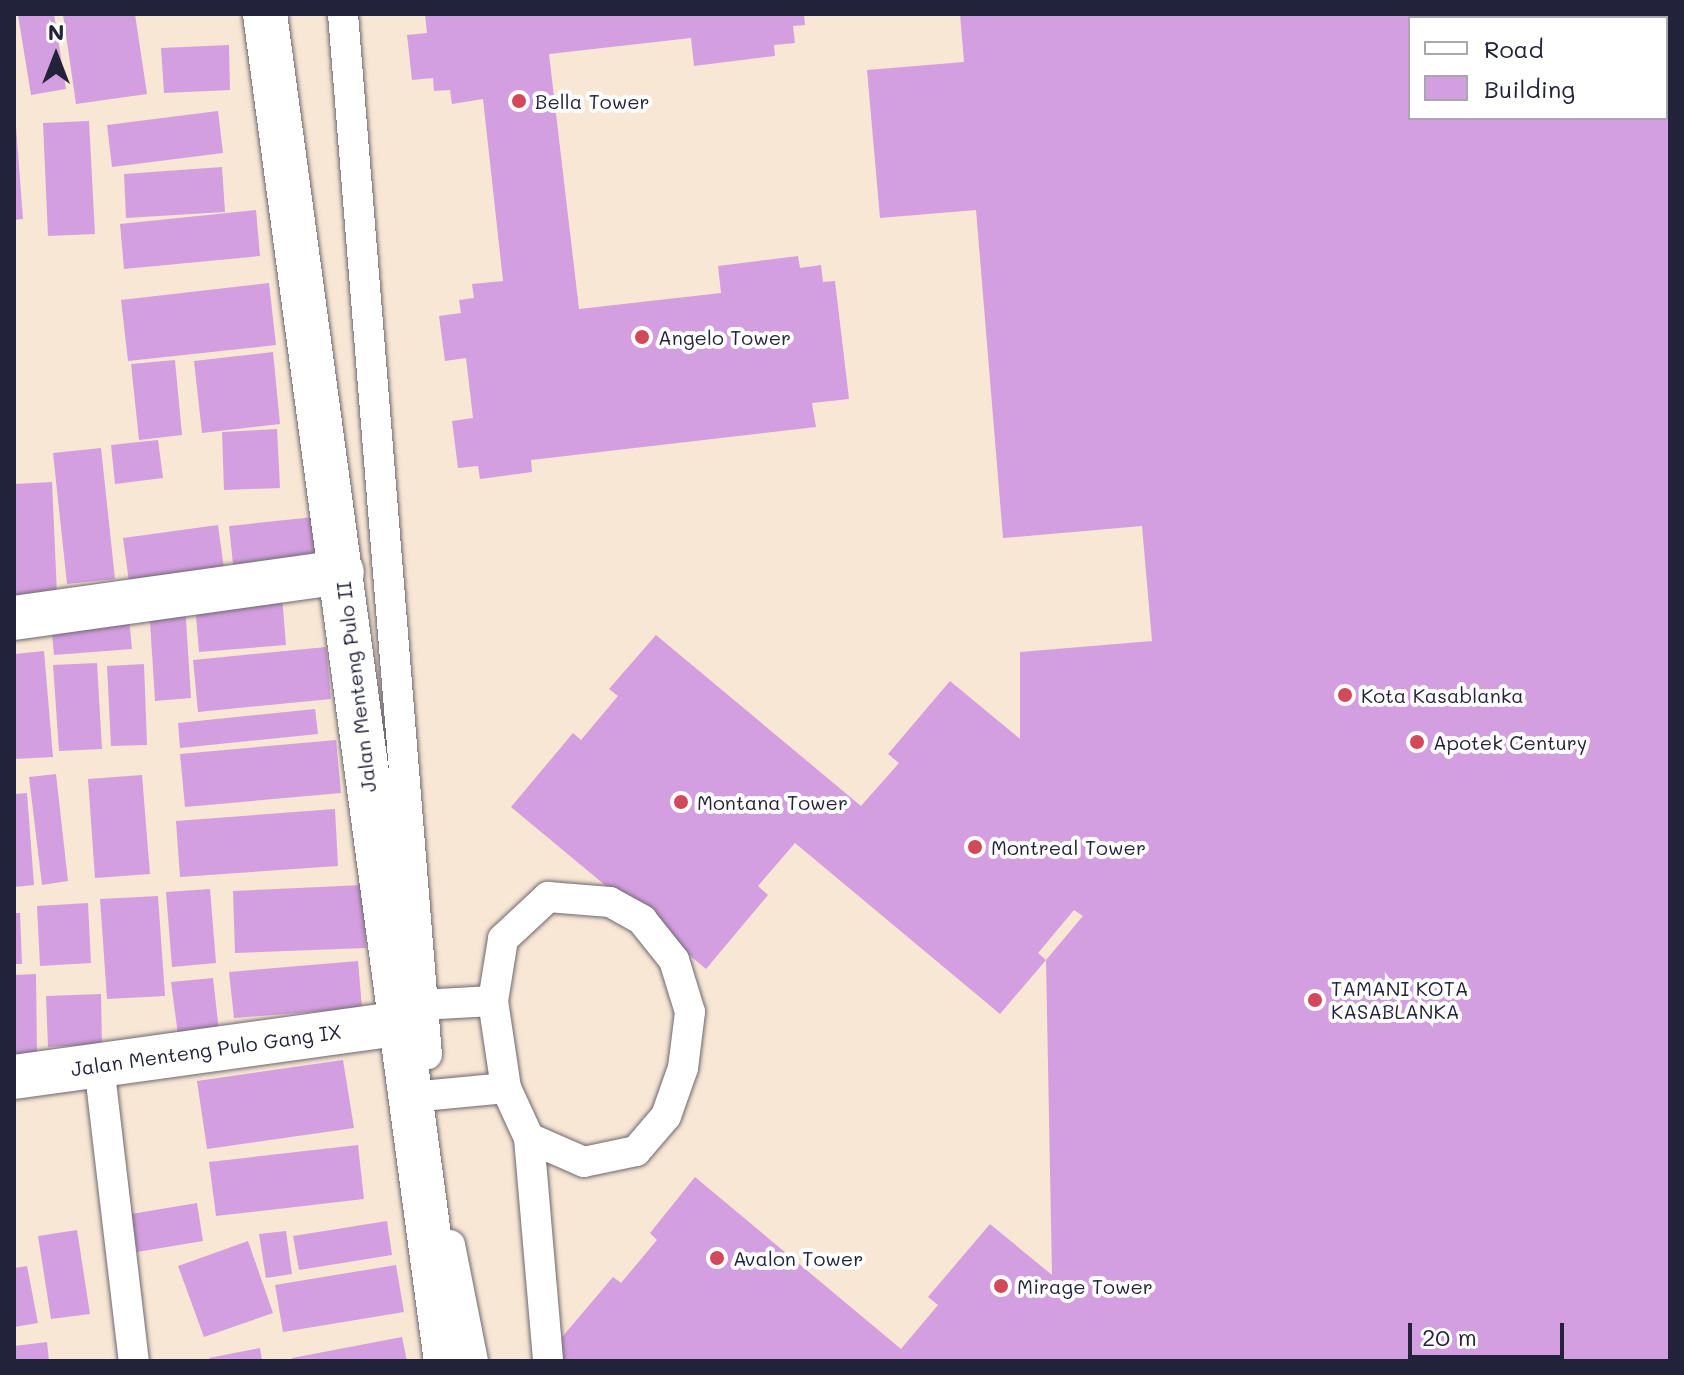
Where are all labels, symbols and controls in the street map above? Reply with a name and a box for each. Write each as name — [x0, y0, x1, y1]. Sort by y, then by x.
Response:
north arrow — [16, 16, 96, 96]
legend — [1408, 16, 1668, 120]
text: N — [48, 17, 64, 46]
text: Road — [1484, 33, 1544, 64]
text: Building — [1484, 73, 1575, 104]
place label: Bella Tower — [535, 89, 650, 113]
marker: Bella Tower — [510, 92, 528, 110]
place label: Angelo Tower — [658, 325, 791, 349]
marker: Angelo Tower — [633, 328, 651, 346]
street label: Jalan Menteng Pulo II — [331, 580, 381, 794]
place label: Kota Kasablanka — [1361, 683, 1524, 707]
marker: Kota Kasablanka — [1336, 686, 1354, 704]
place label: Apotek Century — [1433, 730, 1587, 754]
marker: Apotek Century — [1408, 733, 1426, 751]
place label: Montana Tower — [697, 790, 848, 814]
marker: Montana Tower — [672, 793, 690, 811]
place label: Montreal Tower — [991, 835, 1146, 859]
marker: Montreal Tower — [966, 838, 984, 856]
place label: TAMANI KOTA KASABLANKA — [1331, 976, 1469, 1023]
marker: TAMANI KOTA KASABLANKA — [1306, 991, 1324, 1009]
street label: Jalan Menteng Pulo Gang IX — [69, 1019, 343, 1081]
place label: Avalon Tower — [733, 1246, 863, 1270]
marker: Avalon Tower — [708, 1249, 726, 1267]
place label: Mirage Tower — [1017, 1274, 1153, 1298]
marker: Mirage Tower — [992, 1277, 1010, 1295]
scale bar — [1412, 1307, 1568, 1357]
text: 20 m — [1422, 1321, 1477, 1352]

